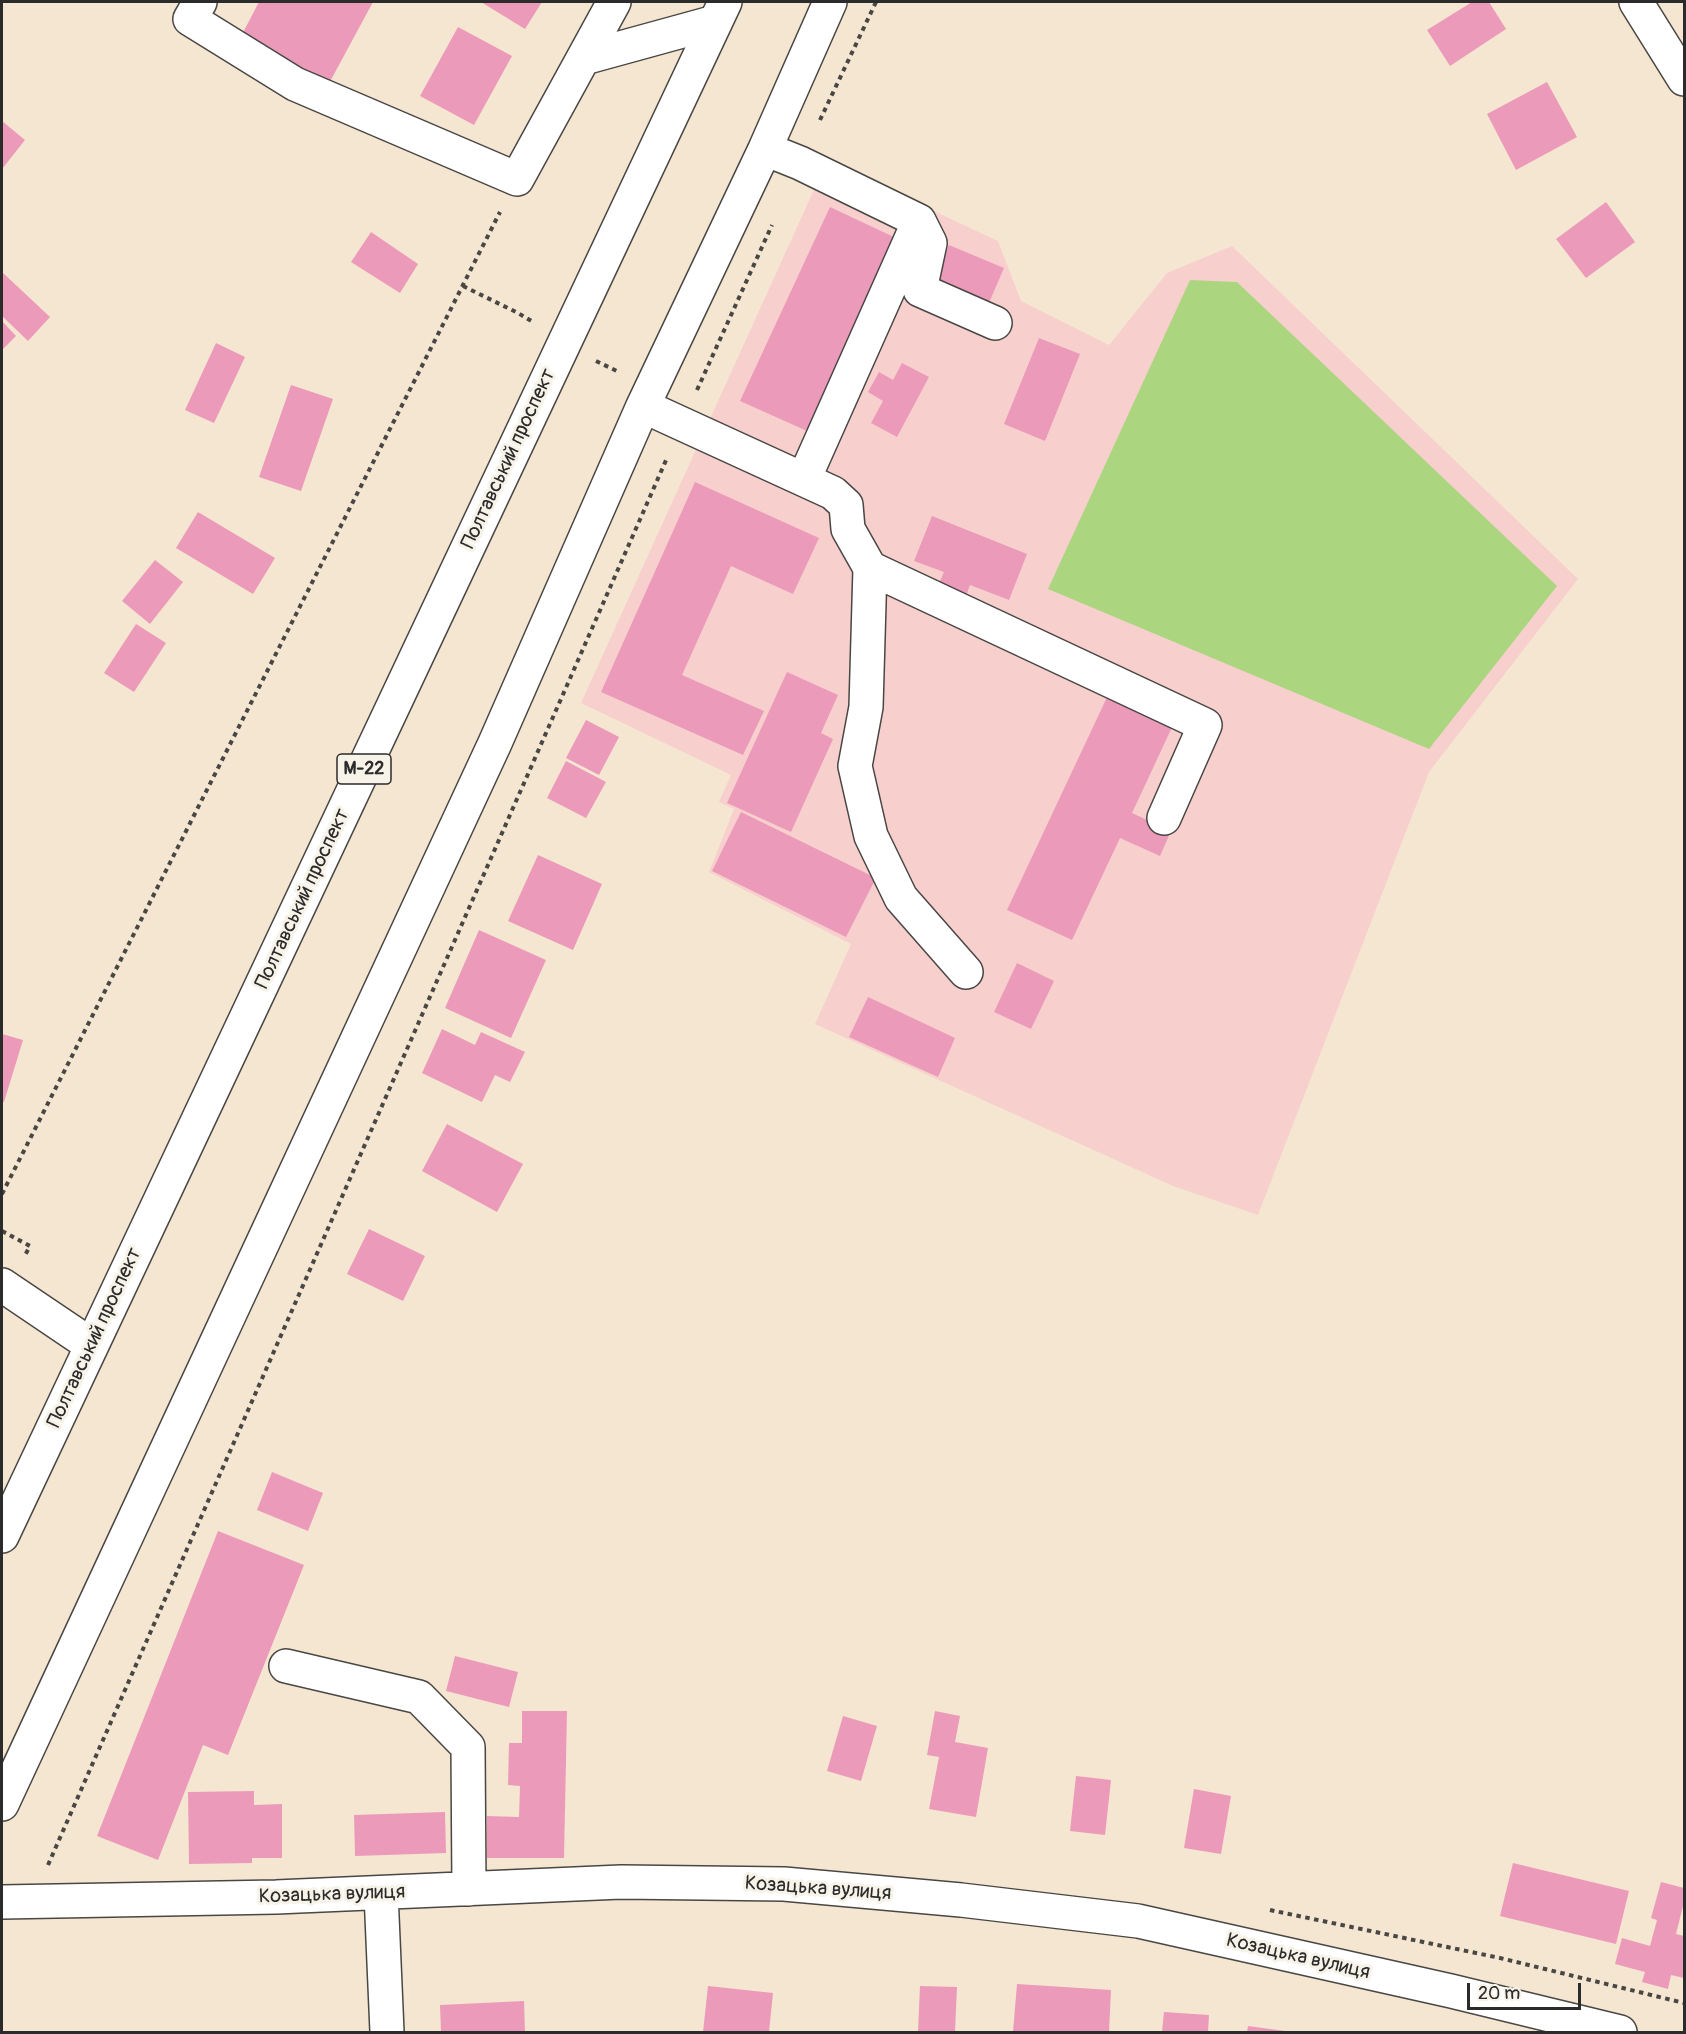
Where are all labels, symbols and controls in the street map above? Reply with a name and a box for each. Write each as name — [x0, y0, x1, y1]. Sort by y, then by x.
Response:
street label: Полтавський проспект — [457, 365, 561, 553]
road number: М-22 — [337, 754, 391, 784]
street label: Полтавський проспект — [251, 805, 355, 993]
street label: Полтавський проспект — [43, 1244, 147, 1432]
street label: Козацька вулиця — [744, 1872, 892, 1906]
street label: Козацька вулиця — [258, 1880, 406, 1910]
street label: Козацька вулиця — [1224, 1929, 1372, 1985]
scale bar — [1470, 1971, 1584, 2009]
text: 20 m — [1478, 1982, 1520, 2005]

